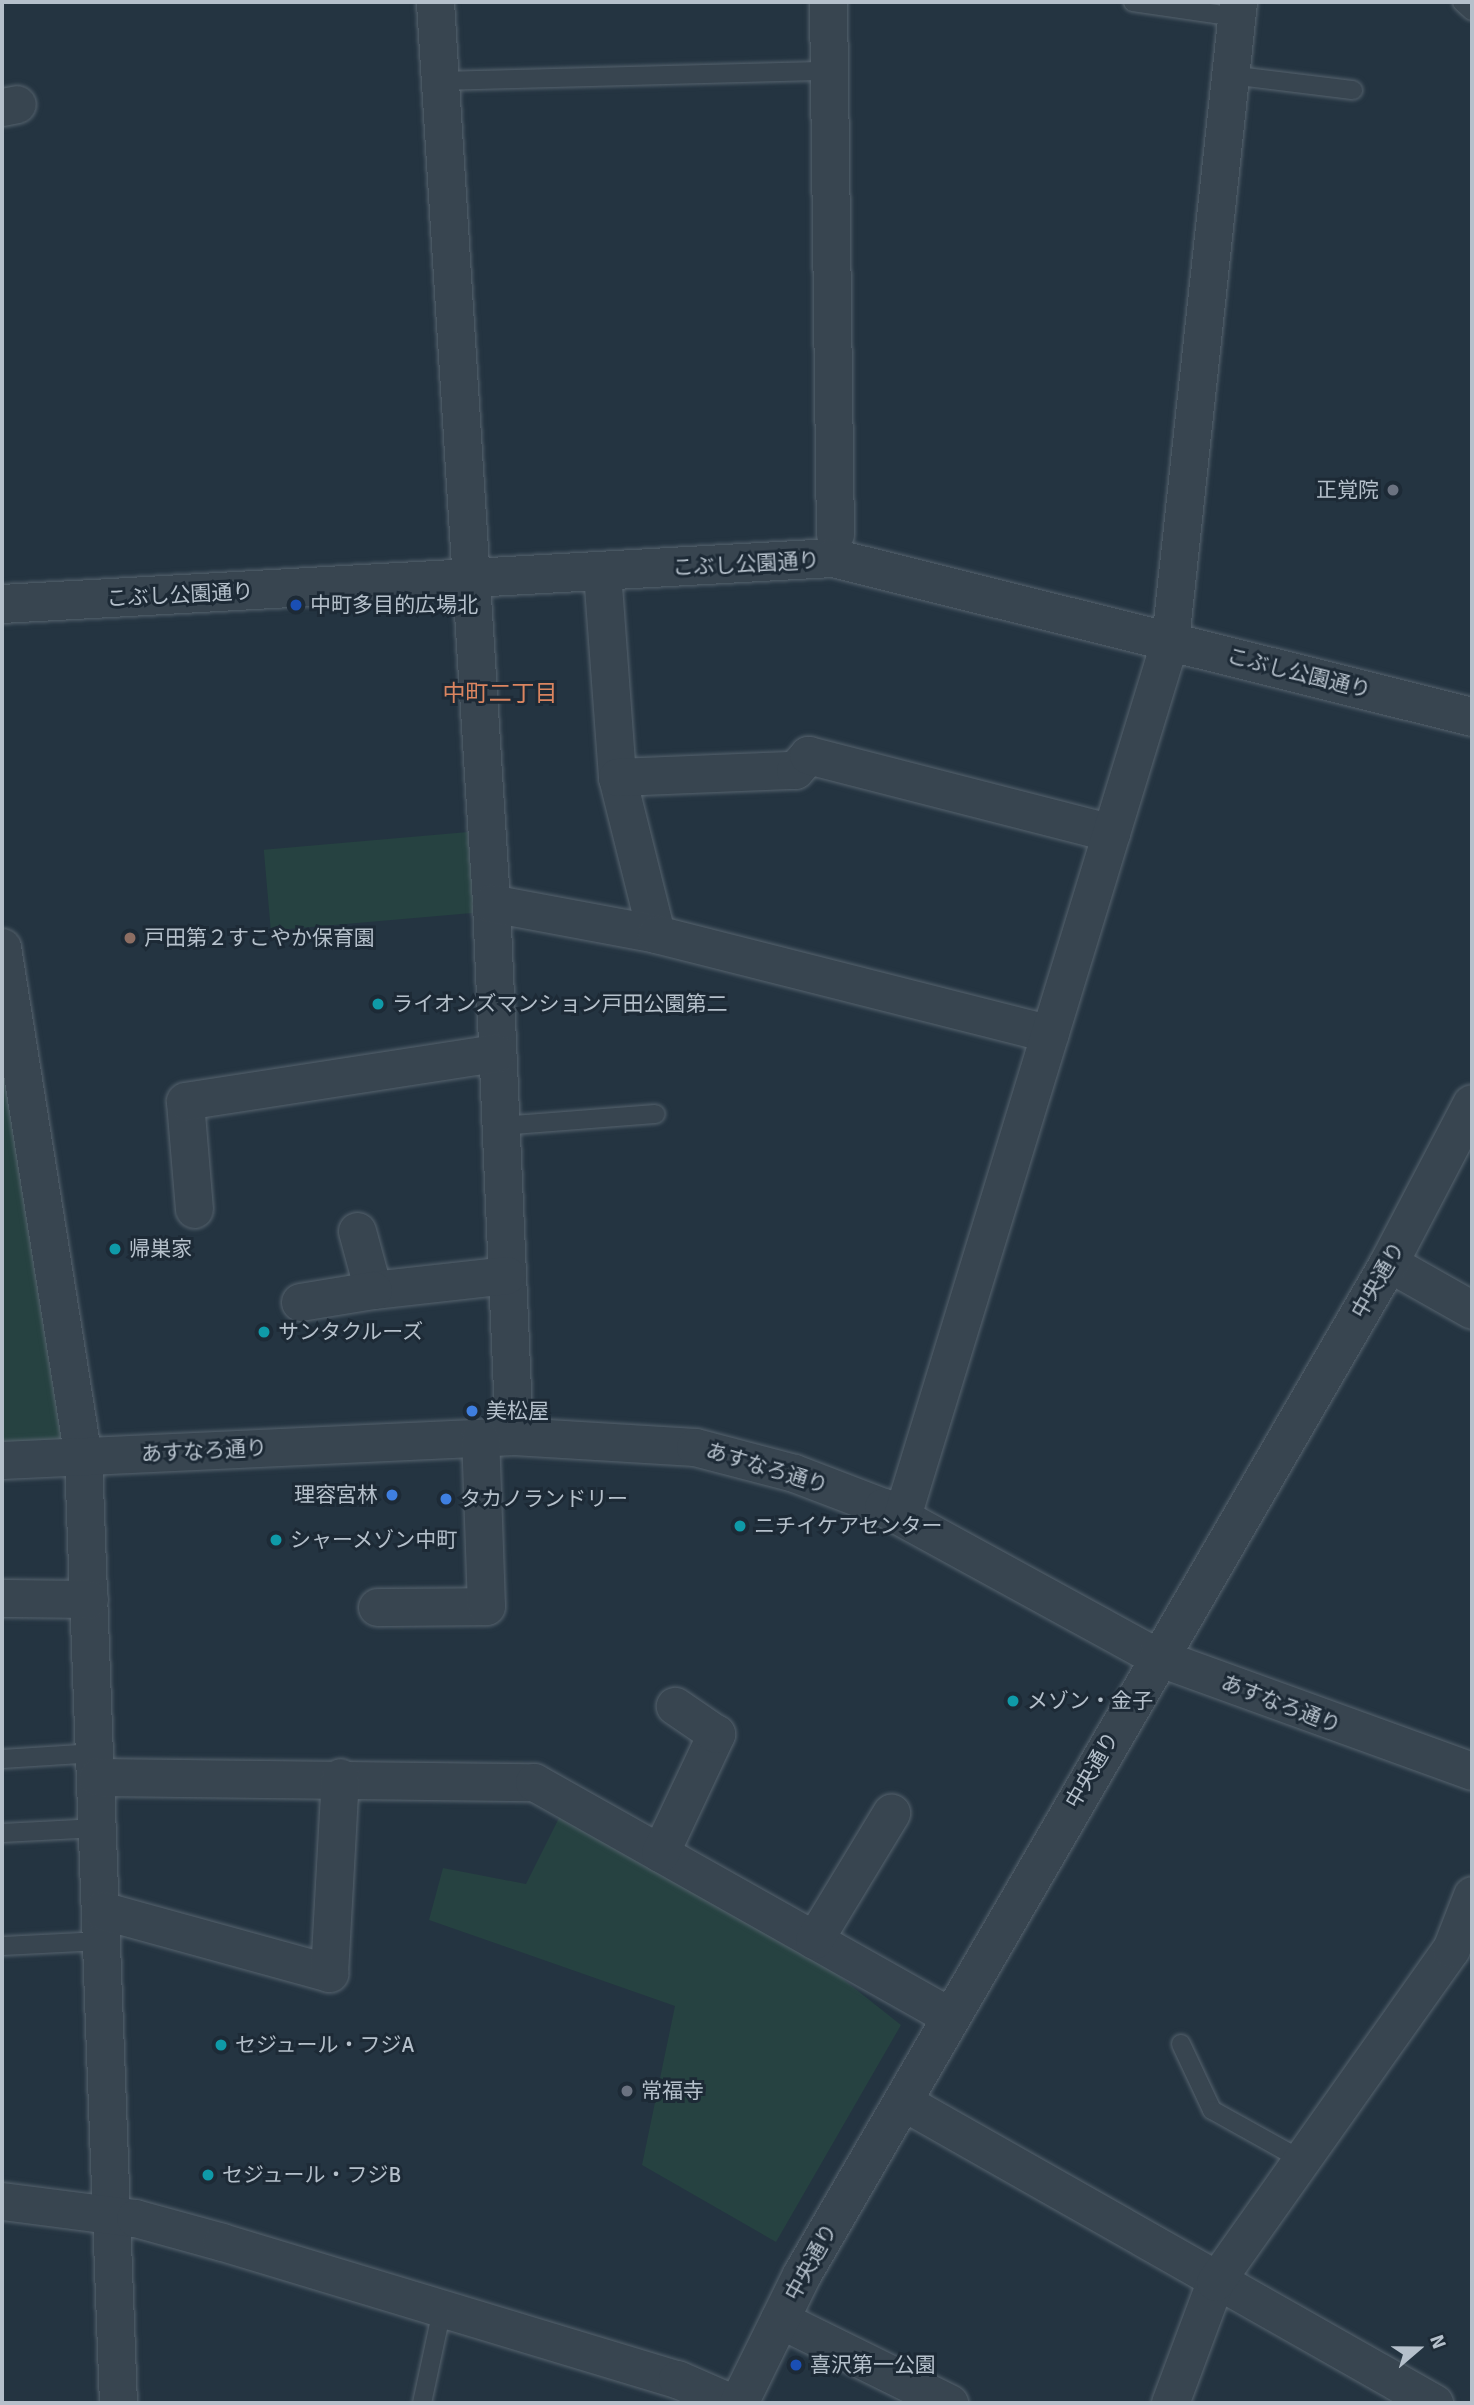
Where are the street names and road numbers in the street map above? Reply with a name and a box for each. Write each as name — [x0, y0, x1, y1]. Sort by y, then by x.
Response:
street label: こぶし公園通り — [672, 548, 820, 580]
street label: こぶし公園通り — [106, 579, 254, 611]
street label: こぶし公園通り — [1225, 643, 1373, 703]
street label: 中央通り — [1346, 1237, 1410, 1323]
street label: あすなろ通り — [140, 1435, 268, 1467]
street label: あすなろ通り — [703, 1438, 831, 1498]
street label: あすなろ通り — [1218, 1670, 1344, 1738]
street label: 中央通り — [1060, 1727, 1124, 1813]
street label: 中央通り — [780, 2219, 842, 2305]

